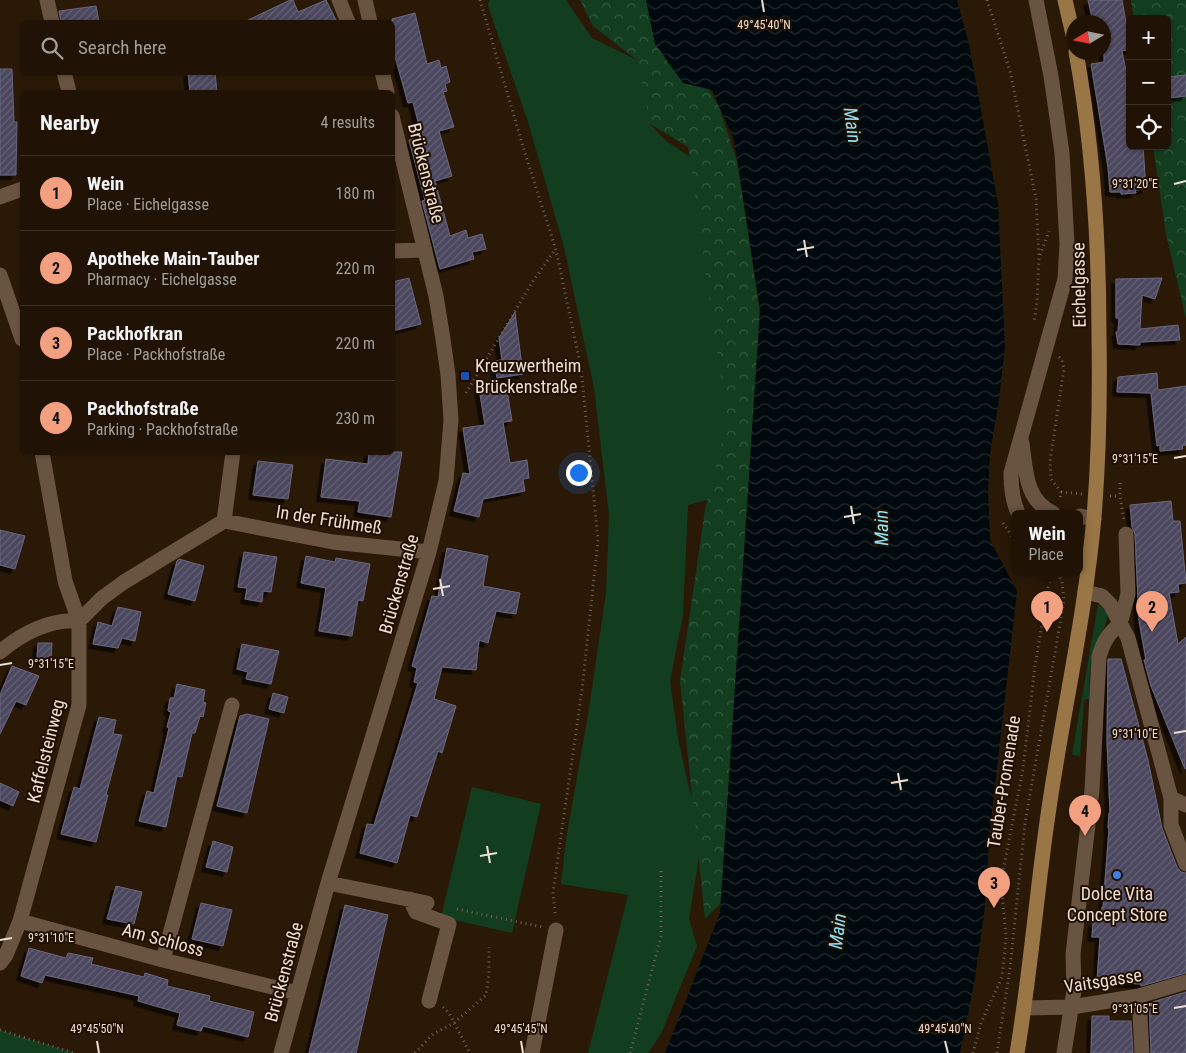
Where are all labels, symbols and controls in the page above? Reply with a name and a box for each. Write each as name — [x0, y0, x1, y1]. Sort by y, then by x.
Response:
north arrow — [1066, 15, 1111, 60]
map controls — [1126, 15, 1171, 150]
button: + — [1126, 15, 1171, 60]
text: 49°45'40"N — [737, 18, 791, 32]
search box — [20, 20, 395, 75]
icon: search — [38, 34, 66, 62]
text: Search here — [78, 36, 166, 59]
button: − — [1126, 60, 1171, 105]
button: locate — [1126, 105, 1171, 150]
water label: Main — [839, 106, 866, 144]
text: Nearby — [40, 111, 99, 135]
text: 4 results — [320, 113, 375, 132]
street label: Brückenstraße — [404, 121, 449, 225]
text: Wein — [87, 172, 124, 195]
text: 9°31'20"E — [1112, 177, 1158, 191]
text: 1 — [52, 184, 60, 203]
text: 180 m — [336, 184, 375, 203]
text: Place · Eichelgasse — [87, 195, 209, 214]
street label: Eichelgasse — [1067, 242, 1090, 328]
text: Apotheke Main-Tauber — [87, 247, 260, 270]
text: 2 — [52, 259, 60, 278]
text: 220 m — [336, 259, 375, 278]
text: Pharmacy · Eichelgasse — [87, 270, 237, 289]
text: Packhofkran — [87, 322, 183, 345]
text: 3 — [52, 334, 60, 353]
text: 220 m — [336, 334, 375, 353]
text: Place · Packhofstraße — [87, 345, 225, 364]
place label: Kreuzwertheim Brückenstraße — [475, 355, 581, 397]
marker: Kreuzwertheim Brückenstraße — [459, 370, 471, 382]
text: Packhofstraße — [87, 397, 199, 420]
text: 4 — [52, 409, 60, 428]
text: 230 m — [336, 409, 375, 428]
text: Parking · Packhofstraße — [87, 420, 238, 439]
text: 9°31'15"E — [1112, 452, 1158, 466]
your location — [566, 460, 592, 486]
street label: In der Frühmeß — [275, 501, 384, 538]
water label: Main — [870, 510, 893, 546]
popup — [1011, 510, 1083, 575]
text: Wein — [1028, 522, 1066, 545]
street label: Brückenstraße — [374, 532, 423, 636]
text: Place — [1028, 545, 1064, 564]
pin: 1 — [1031, 591, 1063, 632]
pin: 2 — [1136, 591, 1168, 632]
text: 9°31'15"E — [28, 657, 74, 671]
street label: Kaffelsteinweg — [23, 697, 69, 805]
street label: Tauber-Promenade — [983, 714, 1024, 850]
text: 9°31'10"E — [1112, 727, 1158, 741]
pin: 4 — [1069, 795, 1101, 836]
pin: 3 — [978, 867, 1010, 908]
marker: Dolce Vita Concept Store — [1111, 869, 1123, 881]
place label: Dolce Vita Concept Store — [1067, 883, 1167, 925]
water label: Main — [824, 912, 851, 950]
street label: Am Schloss — [120, 919, 206, 961]
street label: Brückenstraße — [260, 920, 307, 1024]
text: 9°31'10"E — [28, 931, 74, 945]
street label: Vaitsgasse — [1063, 964, 1143, 997]
text: 9°31'05"E — [1112, 1002, 1158, 1016]
text: 49°45'50"N — [70, 1022, 124, 1036]
text: 49°45'45"N — [494, 1022, 548, 1036]
text: 49°45'40"N — [918, 1022, 972, 1036]

